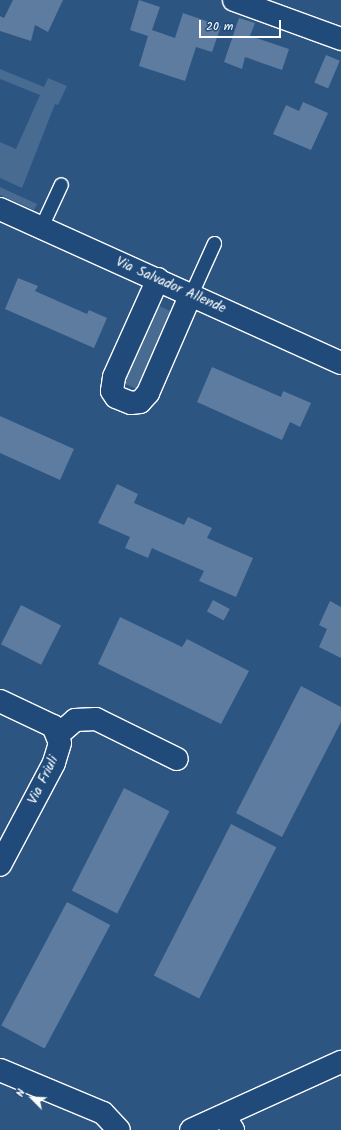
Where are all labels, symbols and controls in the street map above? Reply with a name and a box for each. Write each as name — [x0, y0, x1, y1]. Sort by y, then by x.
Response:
scale bar — [201, 12, 283, 38]
text: 20 m — [206, 17, 233, 36]
street label: Via Salvador Allende — [113, 253, 229, 317]
street label: Via Friuli — [24, 753, 62, 807]
north arrow — [12, 1078, 52, 1118]
text: N — [11, 1086, 31, 1100]

